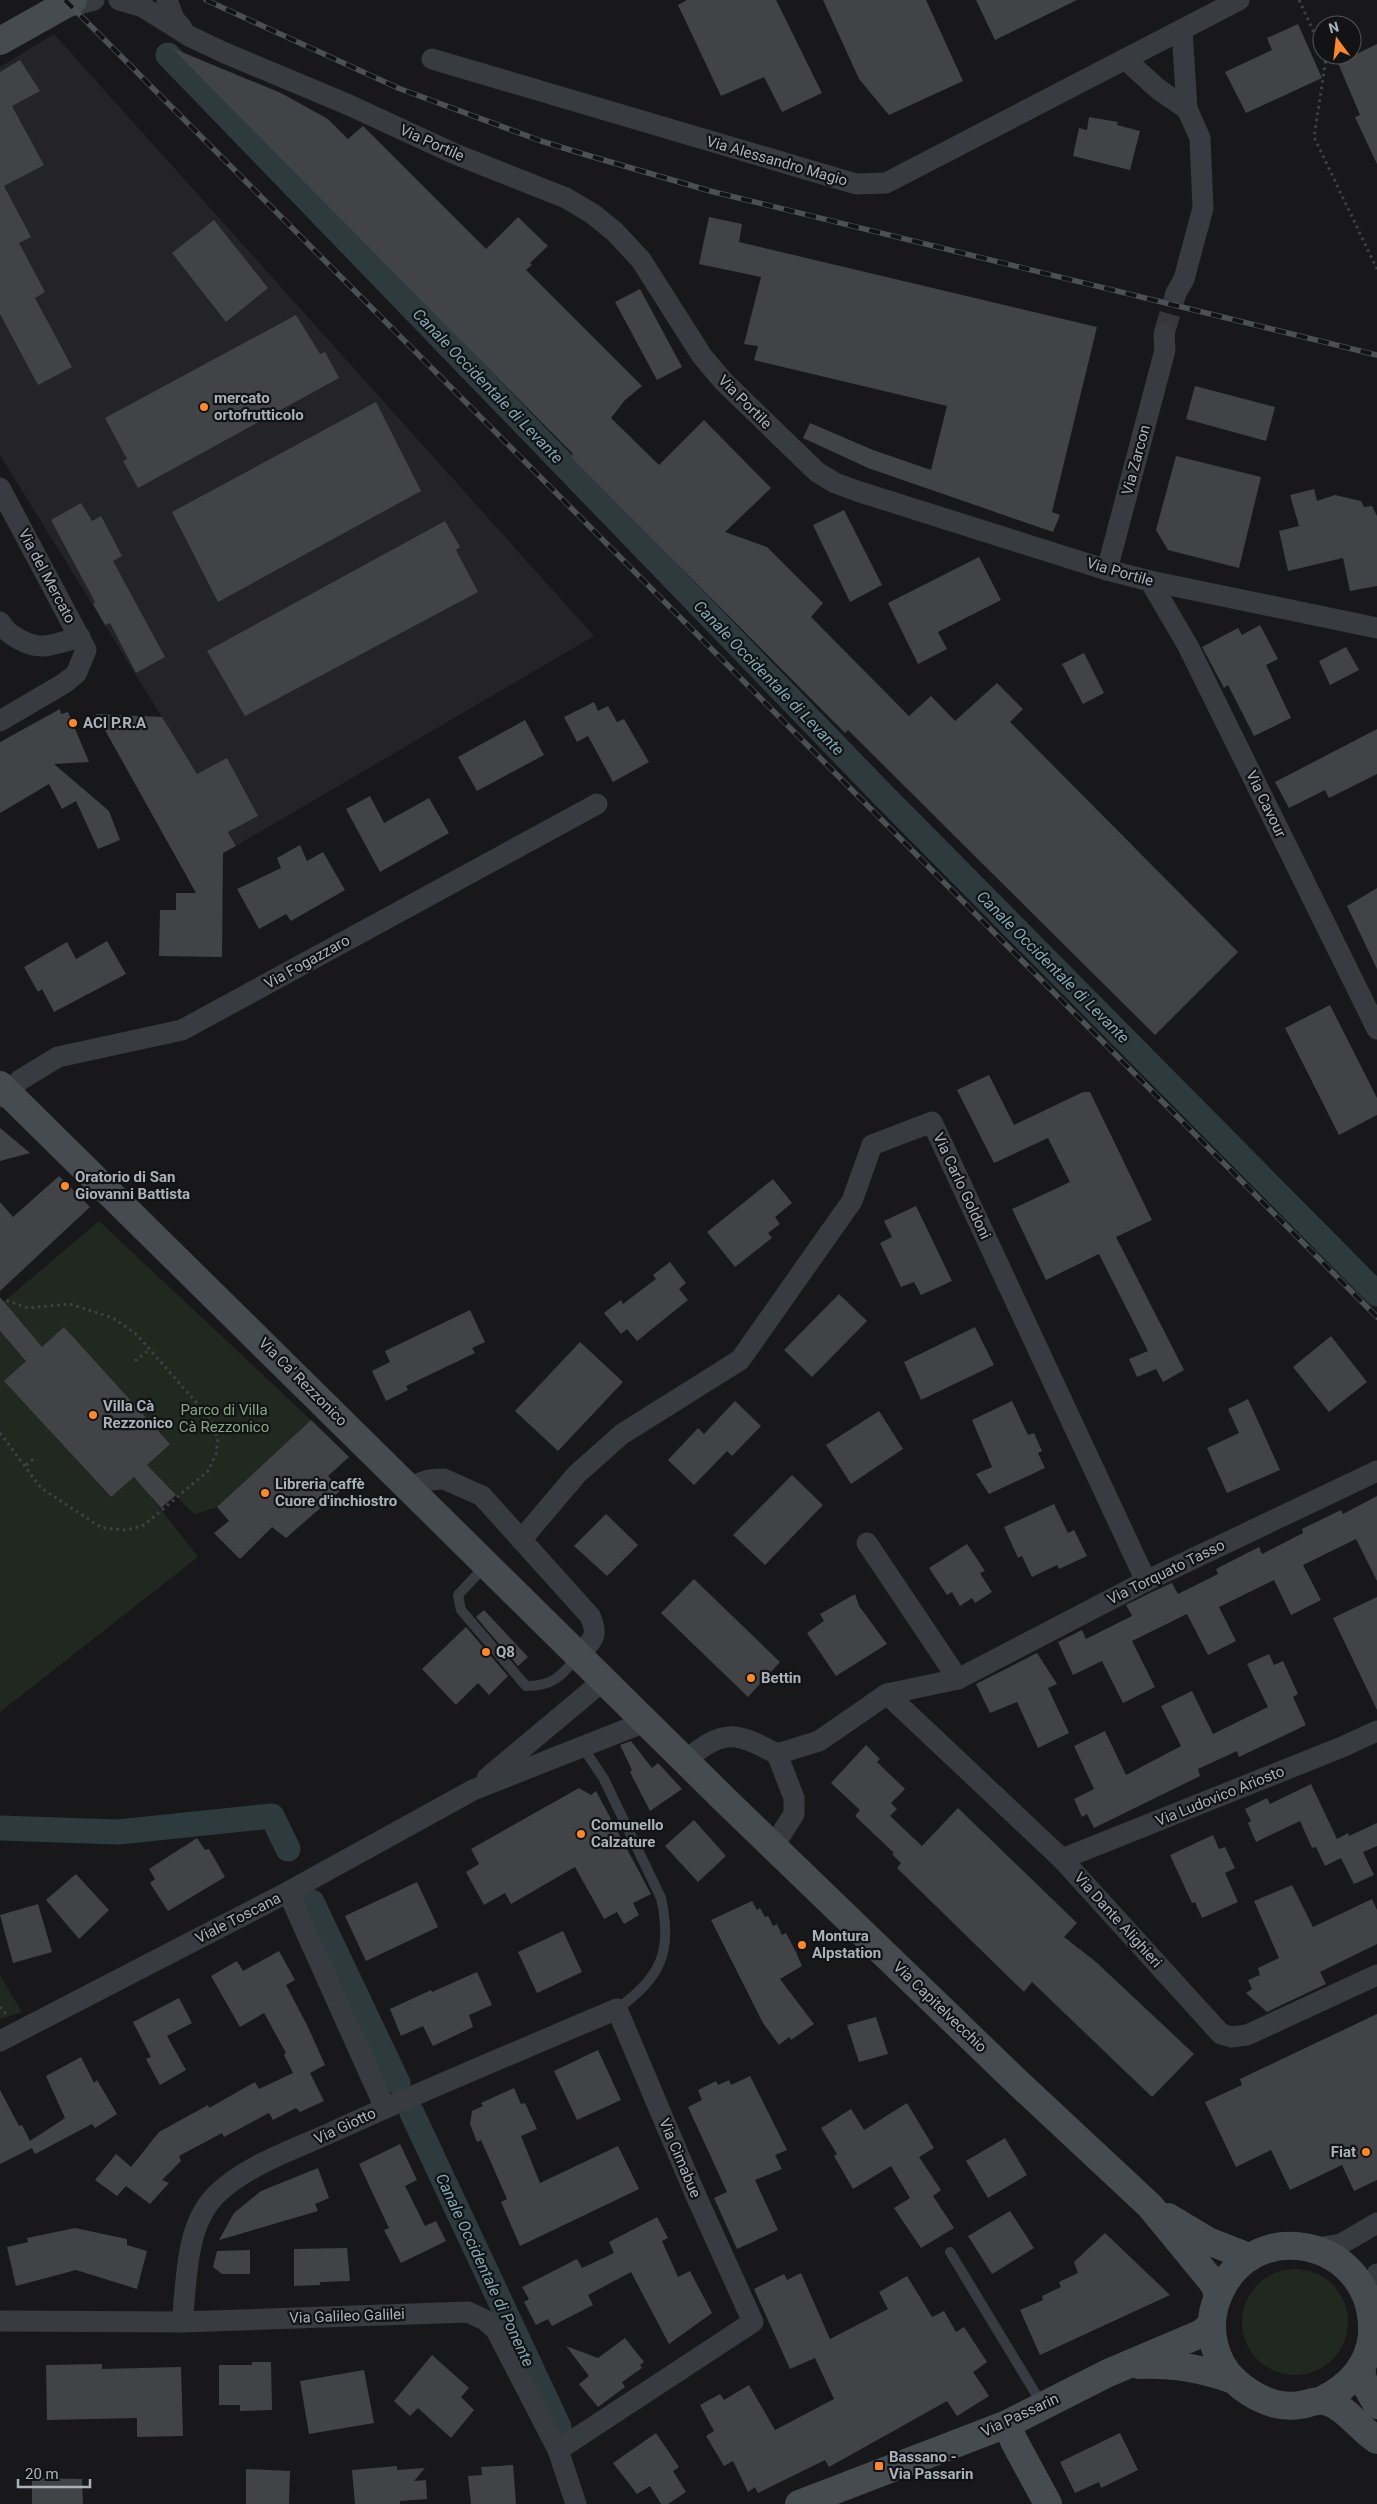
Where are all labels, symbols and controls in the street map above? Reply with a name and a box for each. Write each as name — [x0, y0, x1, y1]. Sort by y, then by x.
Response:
north arrow — [1312, 15, 1362, 65]
text: N — [1327, 18, 1340, 36]
street label: Via Portile — [397, 121, 467, 165]
street label: Via Alessandro Magio — [704, 132, 850, 190]
water label: Canale Occidentale di Levante — [409, 305, 567, 467]
street label: Via Portile — [714, 371, 776, 433]
place label: mercato ortofrutticolo — [214, 389, 304, 424]
marker: mercato ortofrutticolo — [198, 401, 210, 413]
street label: Via Zarcon — [1118, 423, 1154, 497]
street label: Via del Mercato — [15, 526, 79, 626]
street label: Via Portile — [1085, 554, 1155, 590]
water label: Canale Occidentale di Levante — [690, 597, 848, 759]
place label: ACI P.R.A — [83, 714, 147, 732]
marker: ACI P.R.A — [67, 717, 79, 729]
street label: Via Cavour — [1242, 768, 1290, 840]
water label: Canale Occidentale di Levante — [973, 887, 1133, 1047]
street label: Via Fogazzaro — [261, 931, 353, 993]
street label: Via Carlo Goldoni — [929, 1130, 995, 1242]
place label: Oratorio di San Giovanni Battista — [75, 1168, 190, 1203]
marker: Oratorio di San Giovanni Battista — [59, 1180, 71, 1192]
street label: Via Ca' Rezzonico — [255, 1334, 351, 1430]
place label: Villa Cà Rezzonico — [103, 1397, 173, 1432]
park label: Parco di Villa Cà Rezzonico — [179, 1401, 269, 1436]
marker: Villa Cà Rezzonico — [87, 1409, 99, 1421]
place label: Libreria caffè Cuore d'inchiostro — [275, 1475, 397, 1510]
marker: Libreria caffè Cuore d'inchiostro — [259, 1487, 271, 1499]
street label: Via Torquato Tasso — [1104, 1536, 1228, 1608]
place label: Q8 — [496, 1643, 515, 1661]
marker: Q8 — [480, 1646, 492, 1658]
place label: Bettin — [761, 1669, 801, 1687]
marker: Bettin — [745, 1672, 757, 1684]
street label: Via Ludovico Ariosto — [1153, 1762, 1287, 1830]
place label: Comunello Calzature — [591, 1816, 664, 1851]
marker: Comunello Calzature — [575, 1828, 587, 1840]
street label: Via Dante Alighieri — [1070, 1869, 1166, 1971]
street label: Viale Toscana — [192, 1889, 284, 1947]
place label: Montura Alpstation — [812, 1927, 881, 1962]
marker: Montura Alpstation — [796, 1939, 808, 1951]
street label: Via Capitelvecchio — [890, 1958, 990, 2056]
street label: Via Giotto — [311, 2104, 379, 2148]
street label: Via Cimabue — [655, 2116, 705, 2200]
place label: Fiat — [1331, 2143, 1356, 2161]
marker: Fiat — [1360, 2146, 1372, 2158]
water label: Canale Occidentale di Ponente — [432, 2170, 538, 2370]
street label: Via Galileo Galilei — [289, 2305, 405, 2327]
street label: Via Passarin — [978, 2389, 1062, 2441]
place label: Bassano - Via Passarin — [889, 2448, 973, 2483]
scale bar — [18, 2456, 90, 2488]
marker: Bassano - Via Passarin — [873, 2460, 885, 2472]
text: 20 m — [25, 2465, 59, 2483]

